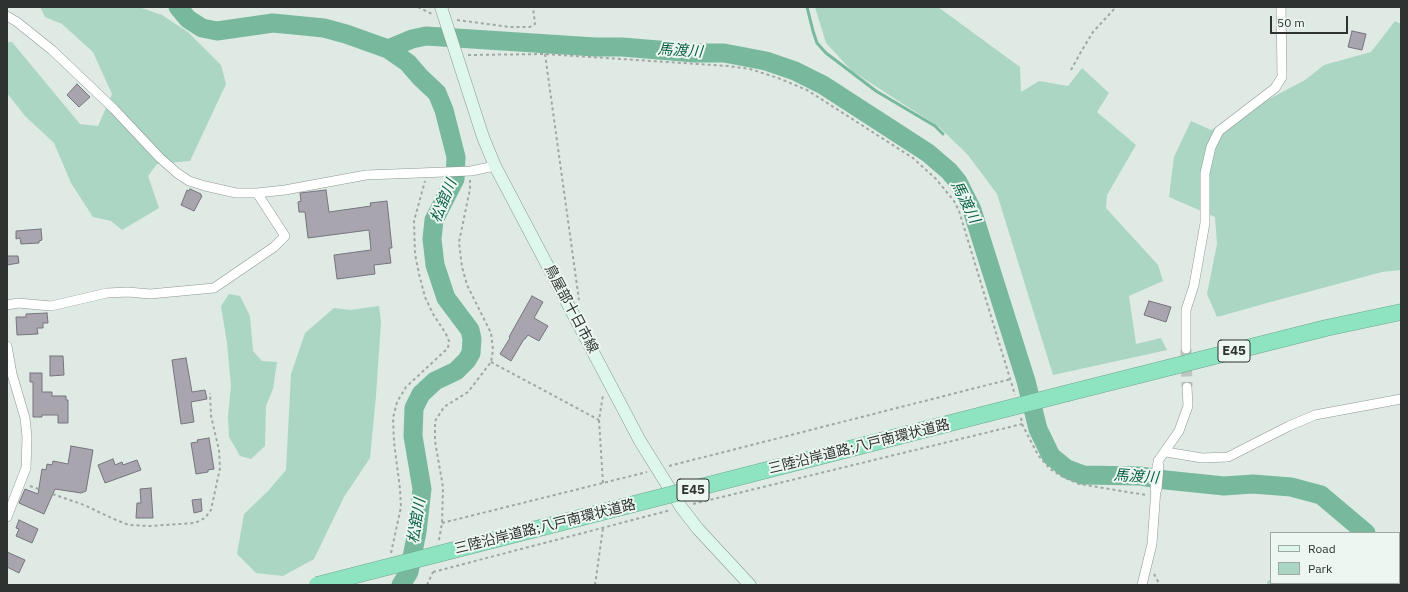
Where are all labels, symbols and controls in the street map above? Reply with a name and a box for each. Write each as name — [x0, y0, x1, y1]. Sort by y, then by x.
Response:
scale bar — [1272, 8, 1350, 34]
text: 50 m — [1277, 15, 1305, 30]
water label: 馬渡川 — [657, 40, 703, 62]
water label: 松舘川 — [427, 177, 461, 225]
water label: 馬渡川 — [947, 178, 983, 226]
street label: 鳥屋部十日市線 — [541, 262, 601, 356]
road number: E45 — [1218, 340, 1250, 362]
street label: 三陸沿岸道路;八戸南環状道路 — [767, 416, 951, 478]
water label: 馬渡川 — [1113, 466, 1159, 488]
road number: E45 — [677, 479, 709, 501]
street label: 三陸沿岸道路;八戸南環状道路 — [453, 496, 637, 558]
water label: 松舘川 — [405, 497, 429, 545]
legend — [1270, 532, 1400, 584]
text: Road — [1308, 541, 1336, 556]
text: Park — [1308, 561, 1332, 576]

